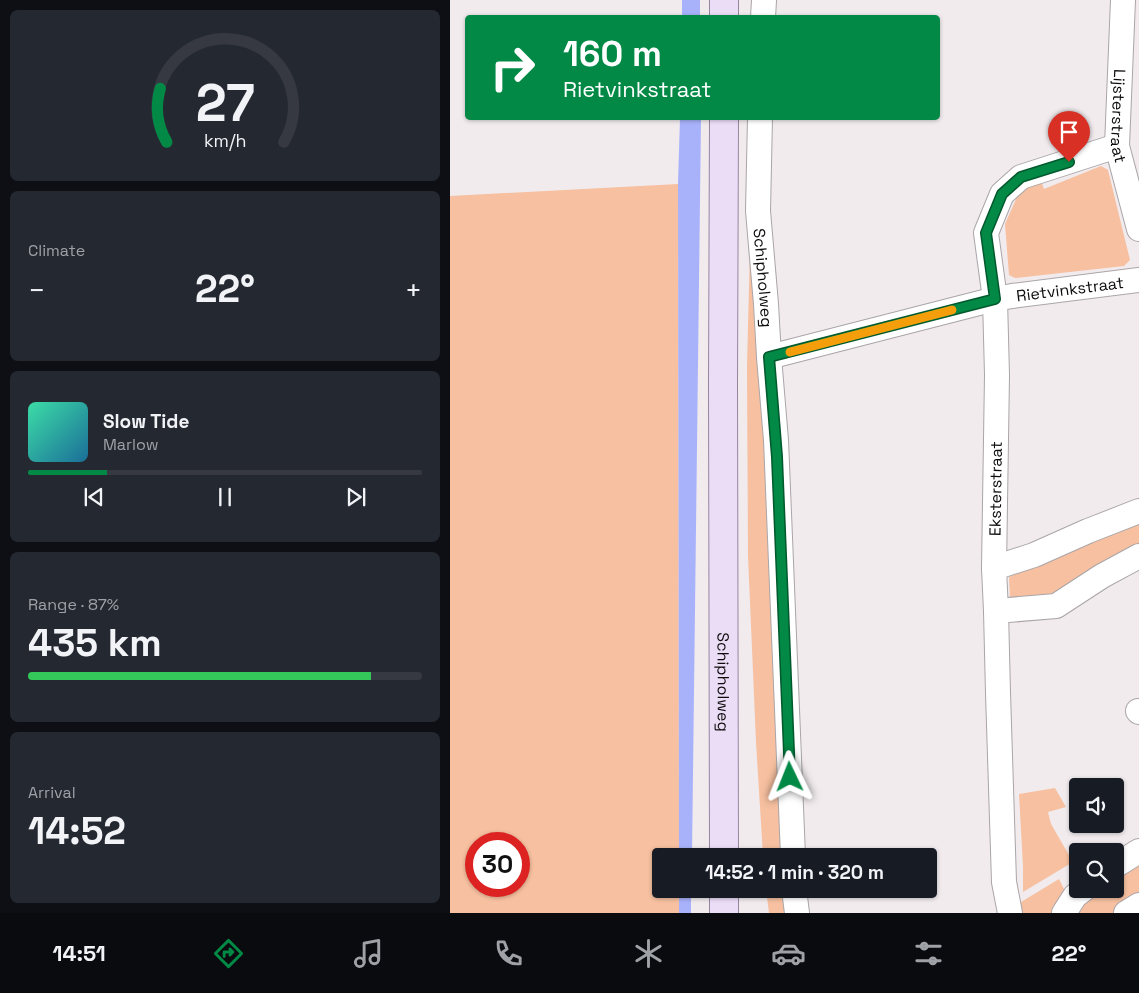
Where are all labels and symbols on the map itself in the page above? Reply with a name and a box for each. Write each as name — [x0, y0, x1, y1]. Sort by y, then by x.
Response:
street label: Lijsterstraat — [1106, 68, 1131, 165]
pin — [1048, 111, 1090, 162]
street label: Schipholweg — [749, 227, 777, 328]
street label: Rietvinkstraat — [1015, 272, 1125, 306]
street label: Eksterstraat — [984, 441, 1007, 536]
street label: Schipholweg — [713, 632, 734, 732]
position arrow — [763, 750, 815, 802]
speed limit sign: 30 — [465, 832, 530, 897]

